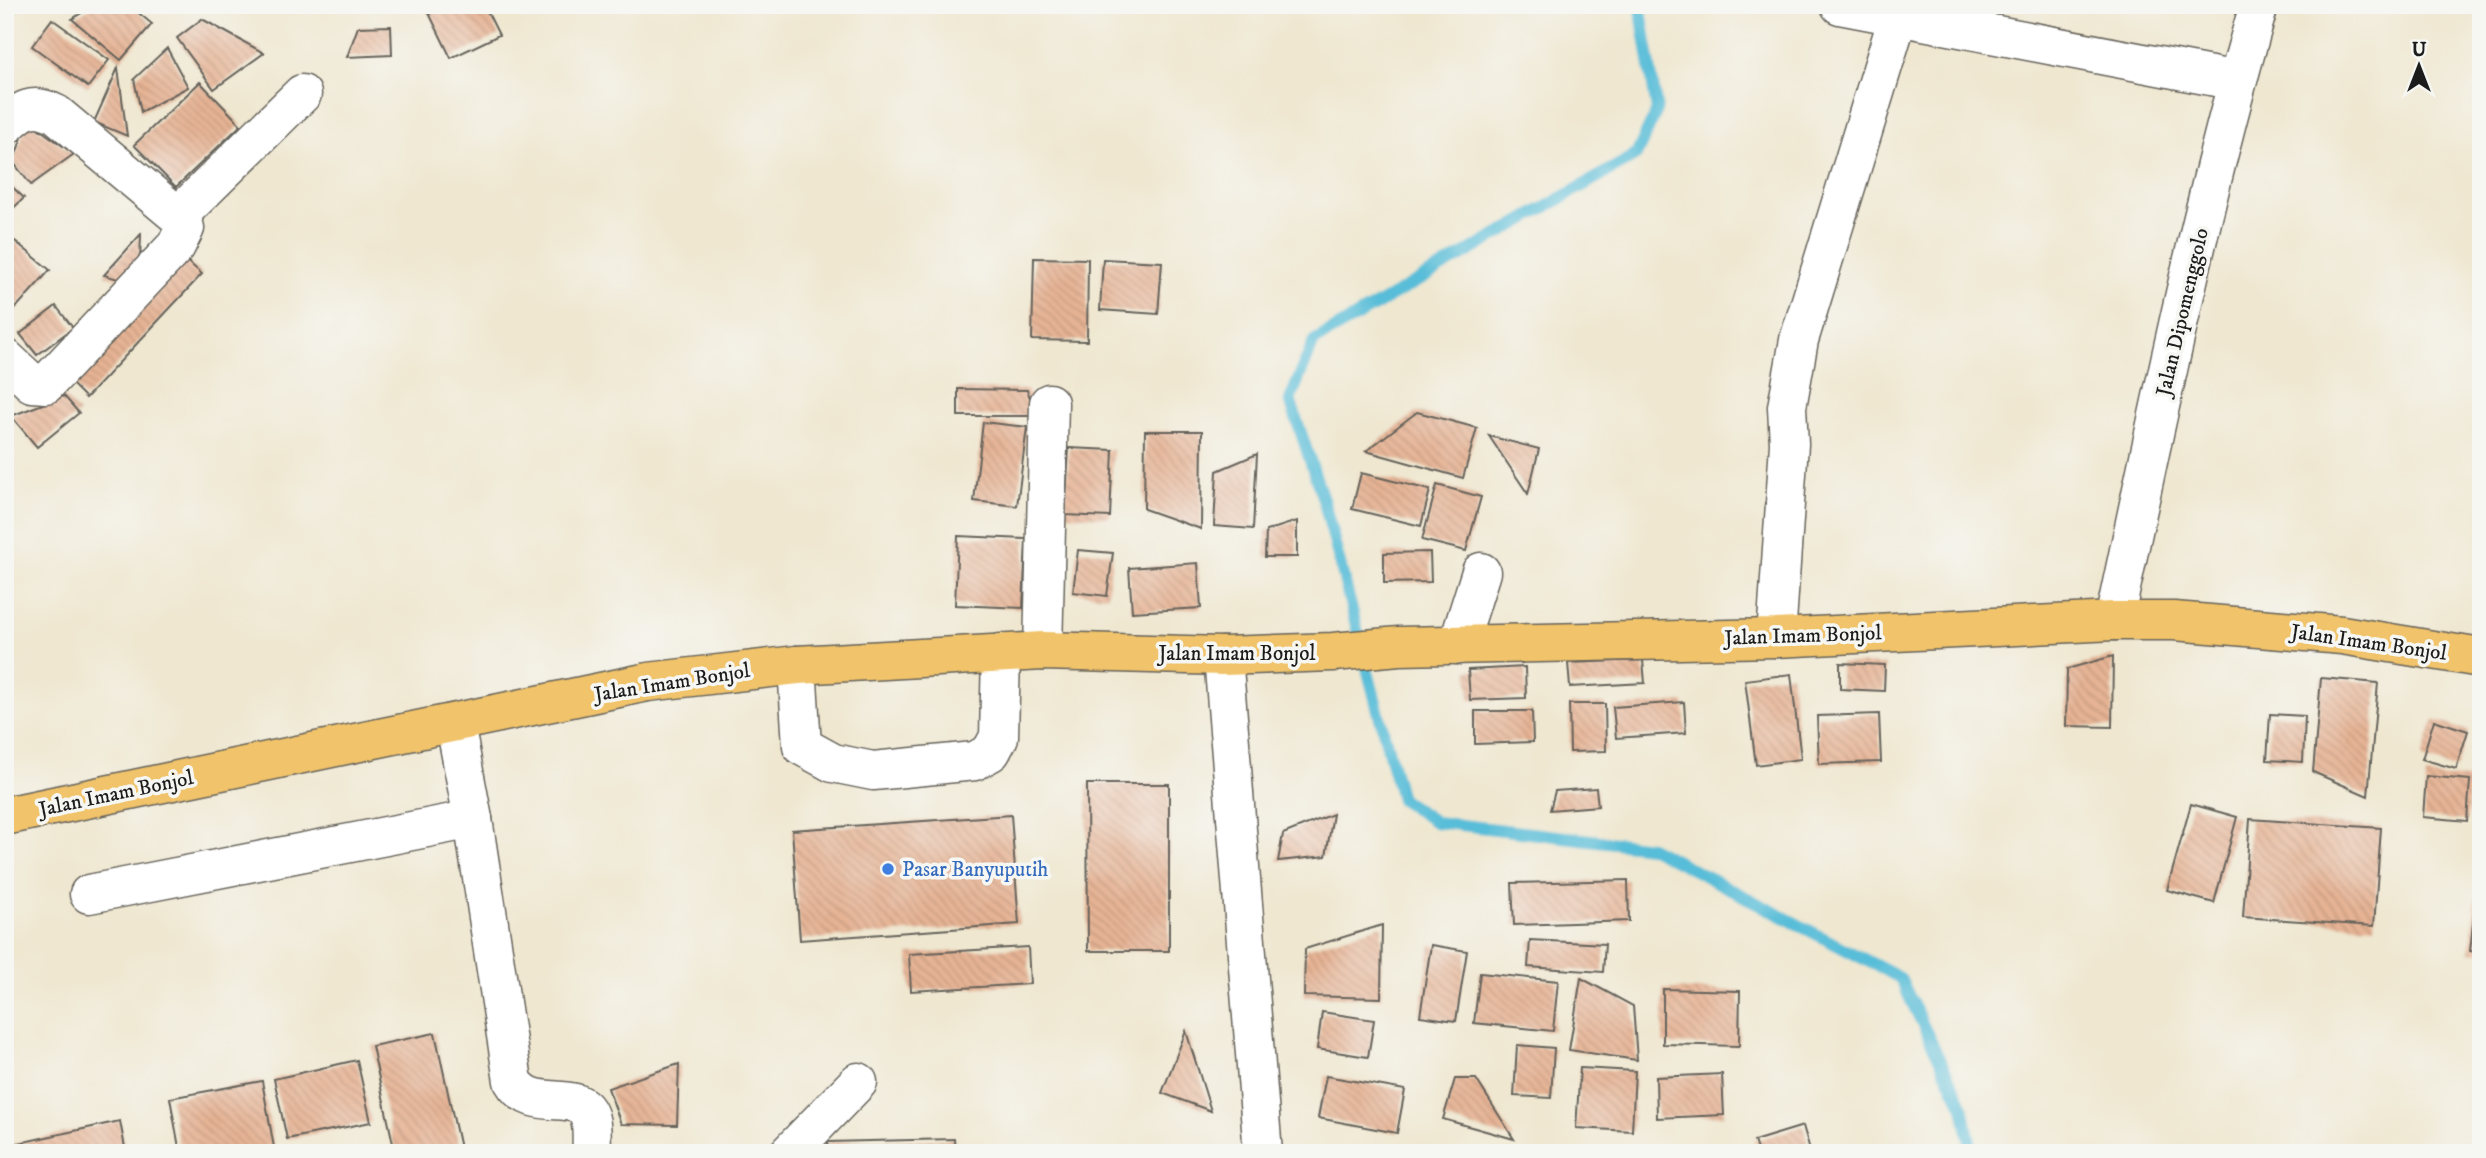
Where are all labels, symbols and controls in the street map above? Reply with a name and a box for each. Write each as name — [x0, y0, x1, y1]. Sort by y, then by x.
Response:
north arrow — [2384, 32, 2454, 102]
text: U — [2412, 39, 2427, 62]
street label: Jalan Dipomenggolo — [2151, 226, 2215, 401]
street label: Jalan Imam Bonjol — [2287, 619, 2449, 667]
street label: Jalan Imam Bonjol — [1722, 620, 1883, 652]
street label: Jalan Imam Bonjol — [1156, 641, 1316, 667]
street label: Jalan Imam Bonjol — [591, 658, 752, 708]
street label: Jalan Imam Bonjol — [35, 765, 196, 823]
place label: Pasar Banyuputih — [902, 857, 1048, 883]
marker: Pasar Banyuputih — [880, 861, 896, 877]

